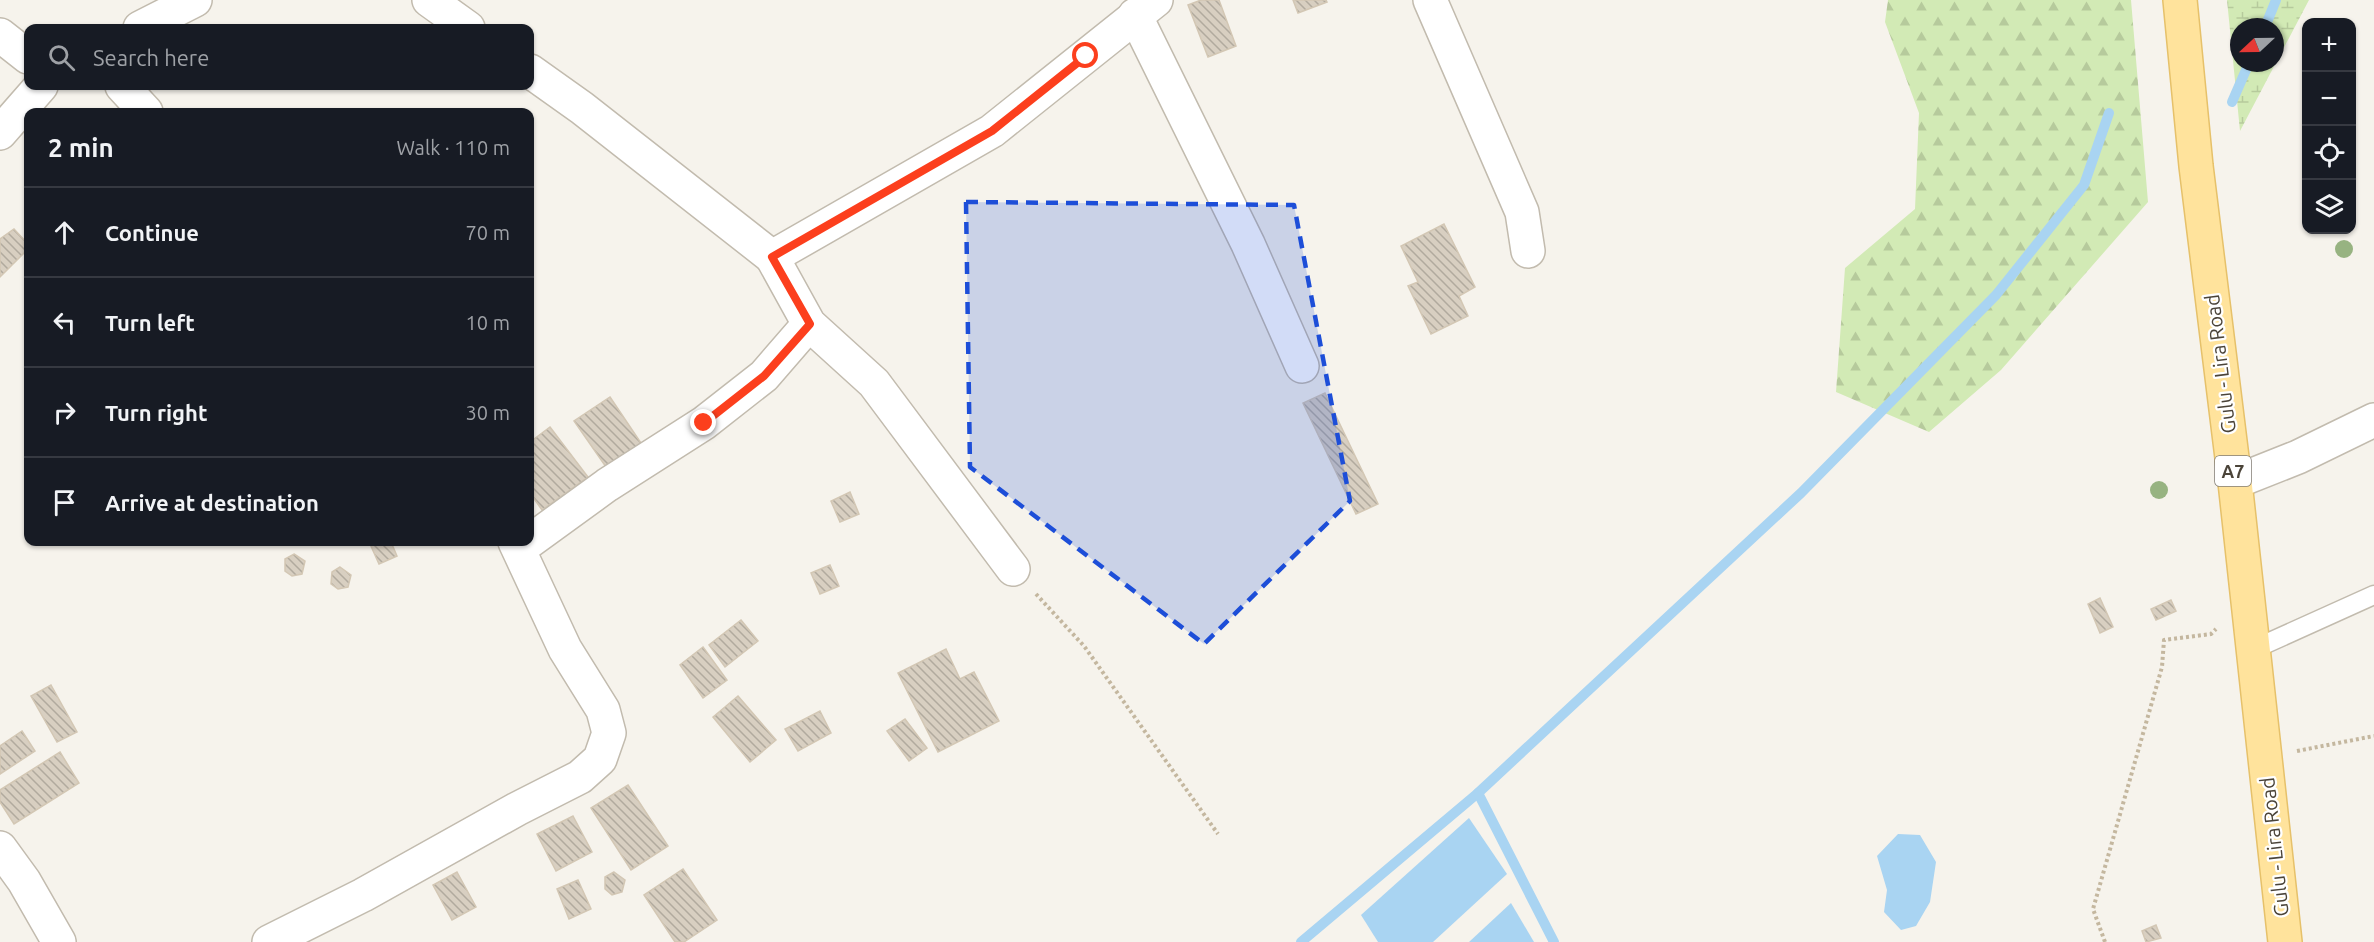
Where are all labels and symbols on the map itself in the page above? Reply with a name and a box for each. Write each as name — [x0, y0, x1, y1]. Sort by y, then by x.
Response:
north arrow — [2230, 18, 2284, 72]
route start — [1072, 42, 1098, 68]
street label: Gulu - Lira Road — [2200, 293, 2240, 435]
route end — [690, 409, 716, 435]
road number: A7 — [2215, 456, 2251, 486]
street label: Gulu - Lira Road — [2255, 776, 2293, 918]

